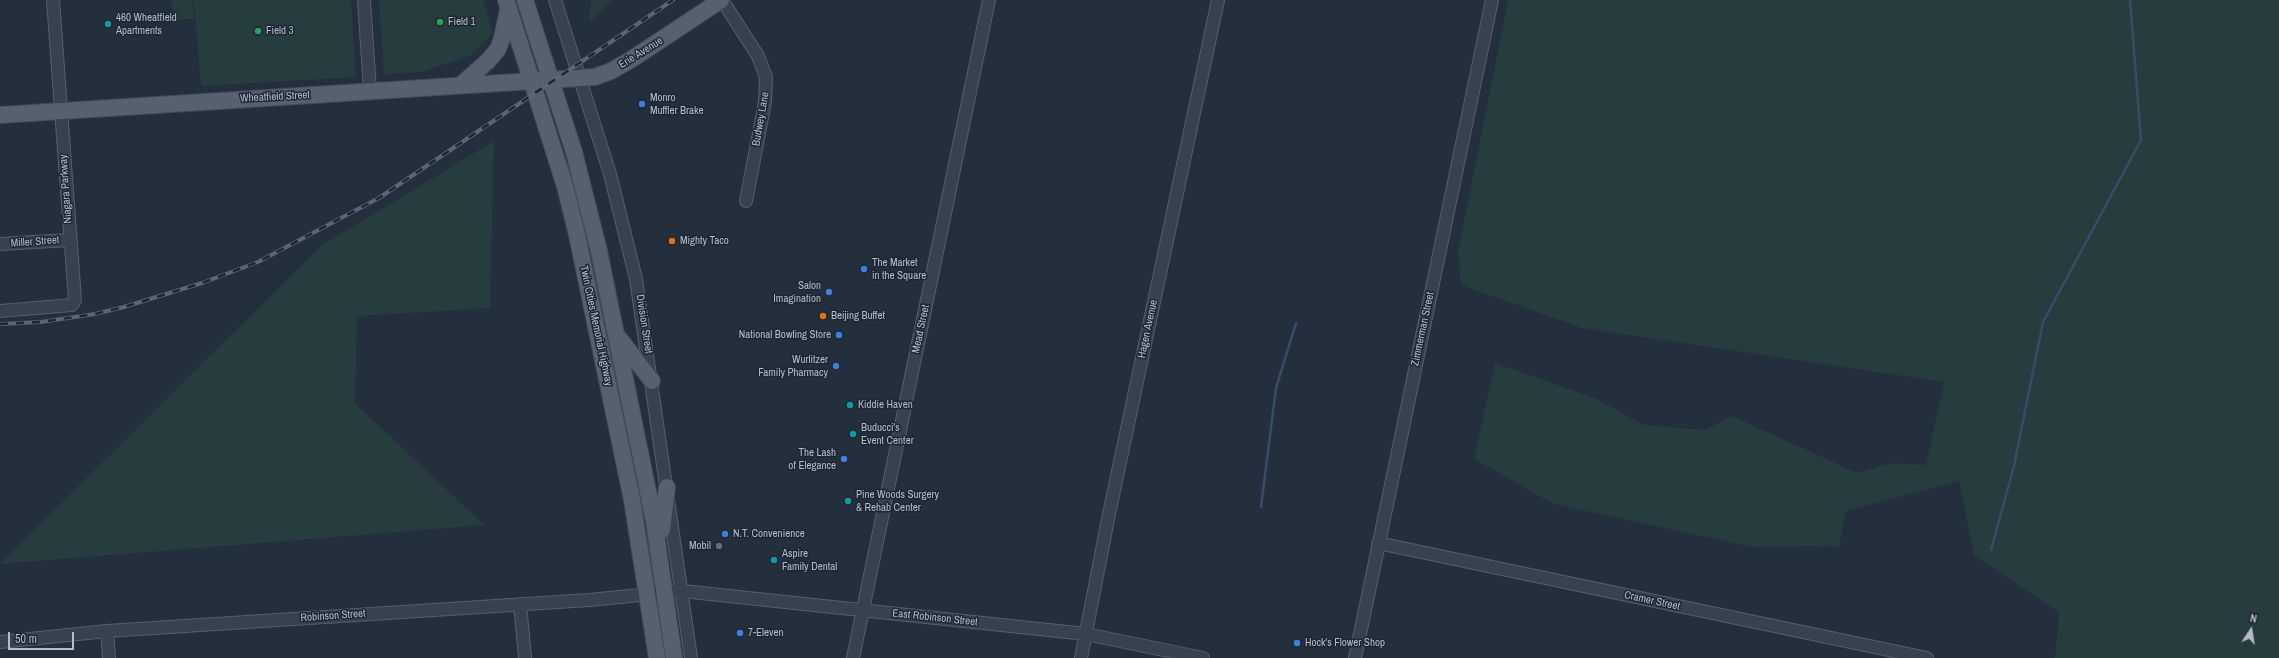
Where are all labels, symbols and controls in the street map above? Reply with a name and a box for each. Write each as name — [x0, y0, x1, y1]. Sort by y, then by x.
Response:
place label: 460 Wheatfield Apartments — [116, 11, 177, 37]
place label: Field 1 — [448, 15, 476, 29]
marker: Field 1 — [435, 17, 445, 27]
marker: 460 Wheatfield Apartments — [103, 19, 113, 29]
place label: Field 3 — [266, 24, 294, 38]
marker: Field 3 — [253, 26, 263, 36]
street label: Erie Avenue — [617, 34, 665, 72]
street label: Wheatfield Street — [240, 89, 310, 105]
place label: Monro Muffler Brake — [650, 91, 703, 117]
street label: Budwey Lane — [750, 91, 772, 147]
marker: Monro Muffler Brake — [637, 99, 647, 109]
street label: Niagara Parkway — [57, 154, 75, 224]
street label: Miller Street — [10, 234, 60, 250]
place label: Mighty Taco — [680, 234, 729, 248]
marker: Mighty Taco — [667, 236, 677, 246]
place label: The Market in the Square — [872, 256, 926, 282]
marker: The Market in the Square — [859, 264, 869, 274]
street label: Twin Cities Memorial Highway — [577, 265, 615, 387]
place label: Salon Imagination — [773, 279, 821, 305]
marker: Salon Imagination — [824, 287, 834, 297]
street label: Zimmerman Street — [1409, 291, 1437, 367]
street label: Division Street — [633, 294, 655, 354]
street label: Hagen Avenue — [1135, 299, 1161, 359]
street label: Mead Street — [909, 304, 933, 354]
place label: Beijing Buffet — [831, 309, 885, 323]
marker: Beijing Buffet — [818, 311, 828, 321]
place label: National Bowling Store — [739, 328, 831, 342]
marker: National Bowling Store — [834, 330, 844, 340]
place label: Wurlitzer Family Pharmacy — [758, 353, 828, 379]
marker: Wurlitzer Family Pharmacy — [831, 361, 841, 371]
place label: Kiddie Haven — [858, 398, 913, 412]
marker: Kiddie Haven — [845, 400, 855, 410]
place label: Buducci's Event Center — [861, 421, 914, 447]
marker: Buducci's Event Center — [848, 429, 858, 439]
place label: The Lash of Elegance — [788, 446, 836, 472]
marker: The Lash of Elegance — [839, 454, 849, 464]
place label: Pine Woods Surgery & Rehab Center — [856, 488, 939, 514]
marker: Pine Woods Surgery & Rehab Center — [843, 496, 853, 506]
place label: N.T. Convenience — [733, 527, 805, 541]
marker: N.T. Convenience — [720, 529, 730, 539]
place label: Mobil — [689, 539, 711, 553]
marker: Mobil — [714, 541, 724, 551]
place label: Aspire Family Dental — [782, 547, 837, 573]
marker: Aspire Family Dental — [769, 555, 779, 565]
street label: Cramer Street — [1623, 589, 1681, 613]
street label: Robinson Street — [300, 607, 366, 625]
street label: East Robinson Street — [892, 607, 978, 629]
north arrow — [2231, 610, 2271, 650]
text: N — [2249, 611, 2258, 626]
scale bar — [10, 624, 76, 650]
place label: 7-Eleven — [748, 626, 784, 640]
marker: 7-Eleven — [735, 628, 745, 638]
text: 50 m — [15, 631, 37, 647]
place label: Hock's Flower Shop — [1305, 636, 1385, 650]
marker: Hock's Flower Shop — [1292, 638, 1302, 648]

